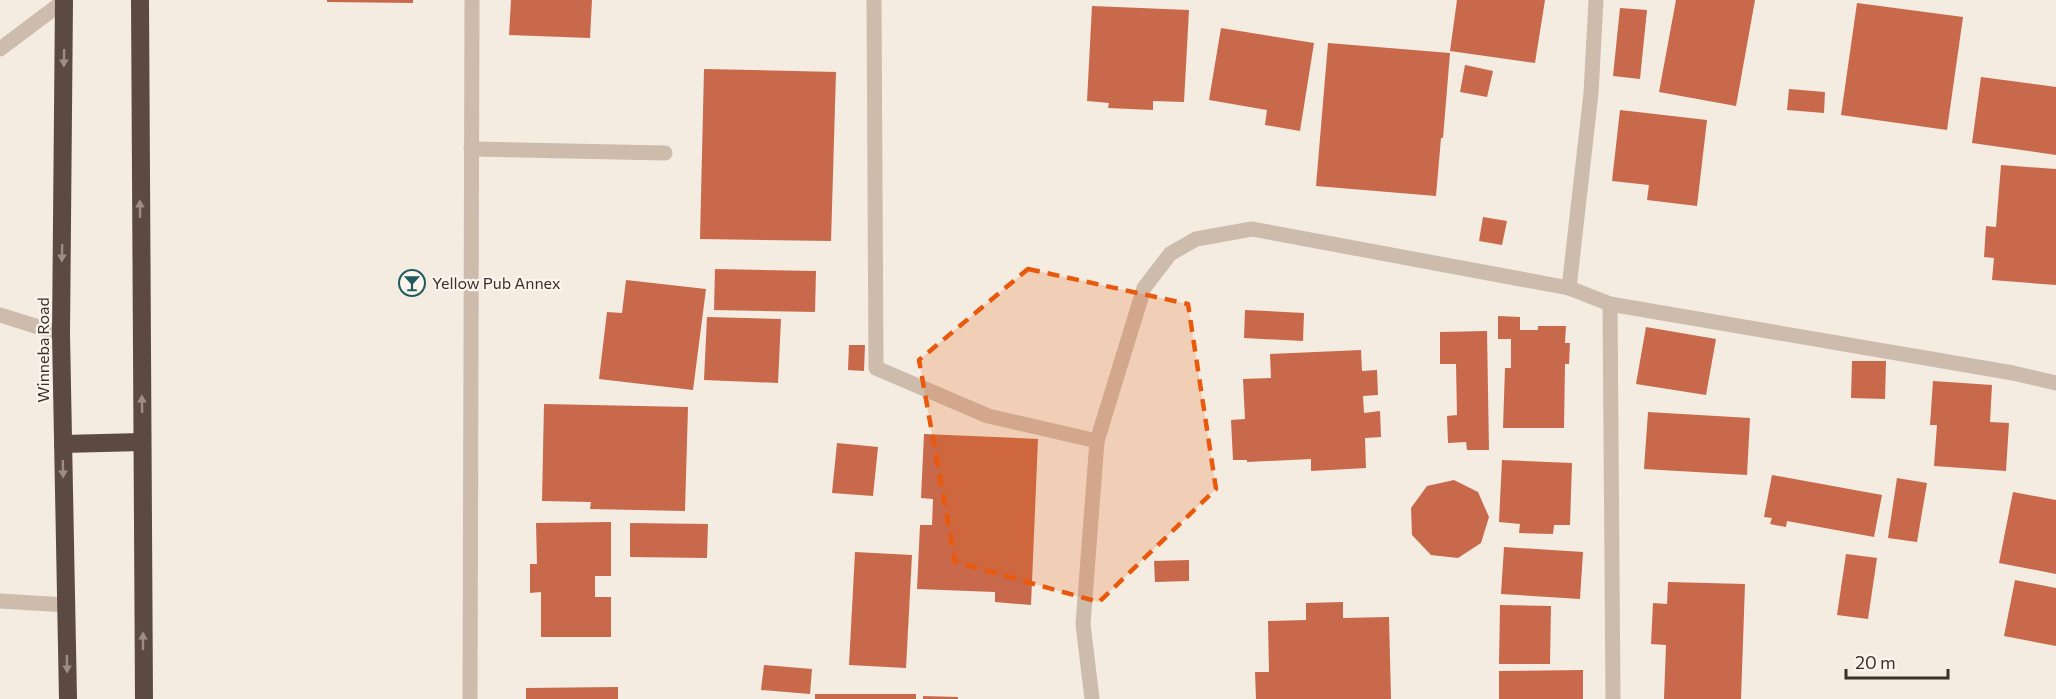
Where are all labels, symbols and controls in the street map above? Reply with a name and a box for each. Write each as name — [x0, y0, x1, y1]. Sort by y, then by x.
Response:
one-way arrow — [59, 49, 69, 68]
one-way arrow — [135, 199, 145, 218]
one-way arrow — [57, 244, 67, 263]
bar icon: Yellow Pub Annex — [397, 268, 427, 298]
place label: Yellow Pub Annex — [432, 273, 561, 292]
street label: Winneba Road — [33, 297, 52, 403]
one-way arrow — [137, 394, 147, 413]
one-way arrow — [59, 460, 68, 479]
one-way arrow — [138, 631, 148, 650]
scale bar — [1846, 642, 1948, 680]
text: 20 m — [1855, 651, 1896, 673]
one-way arrow — [62, 655, 72, 674]

